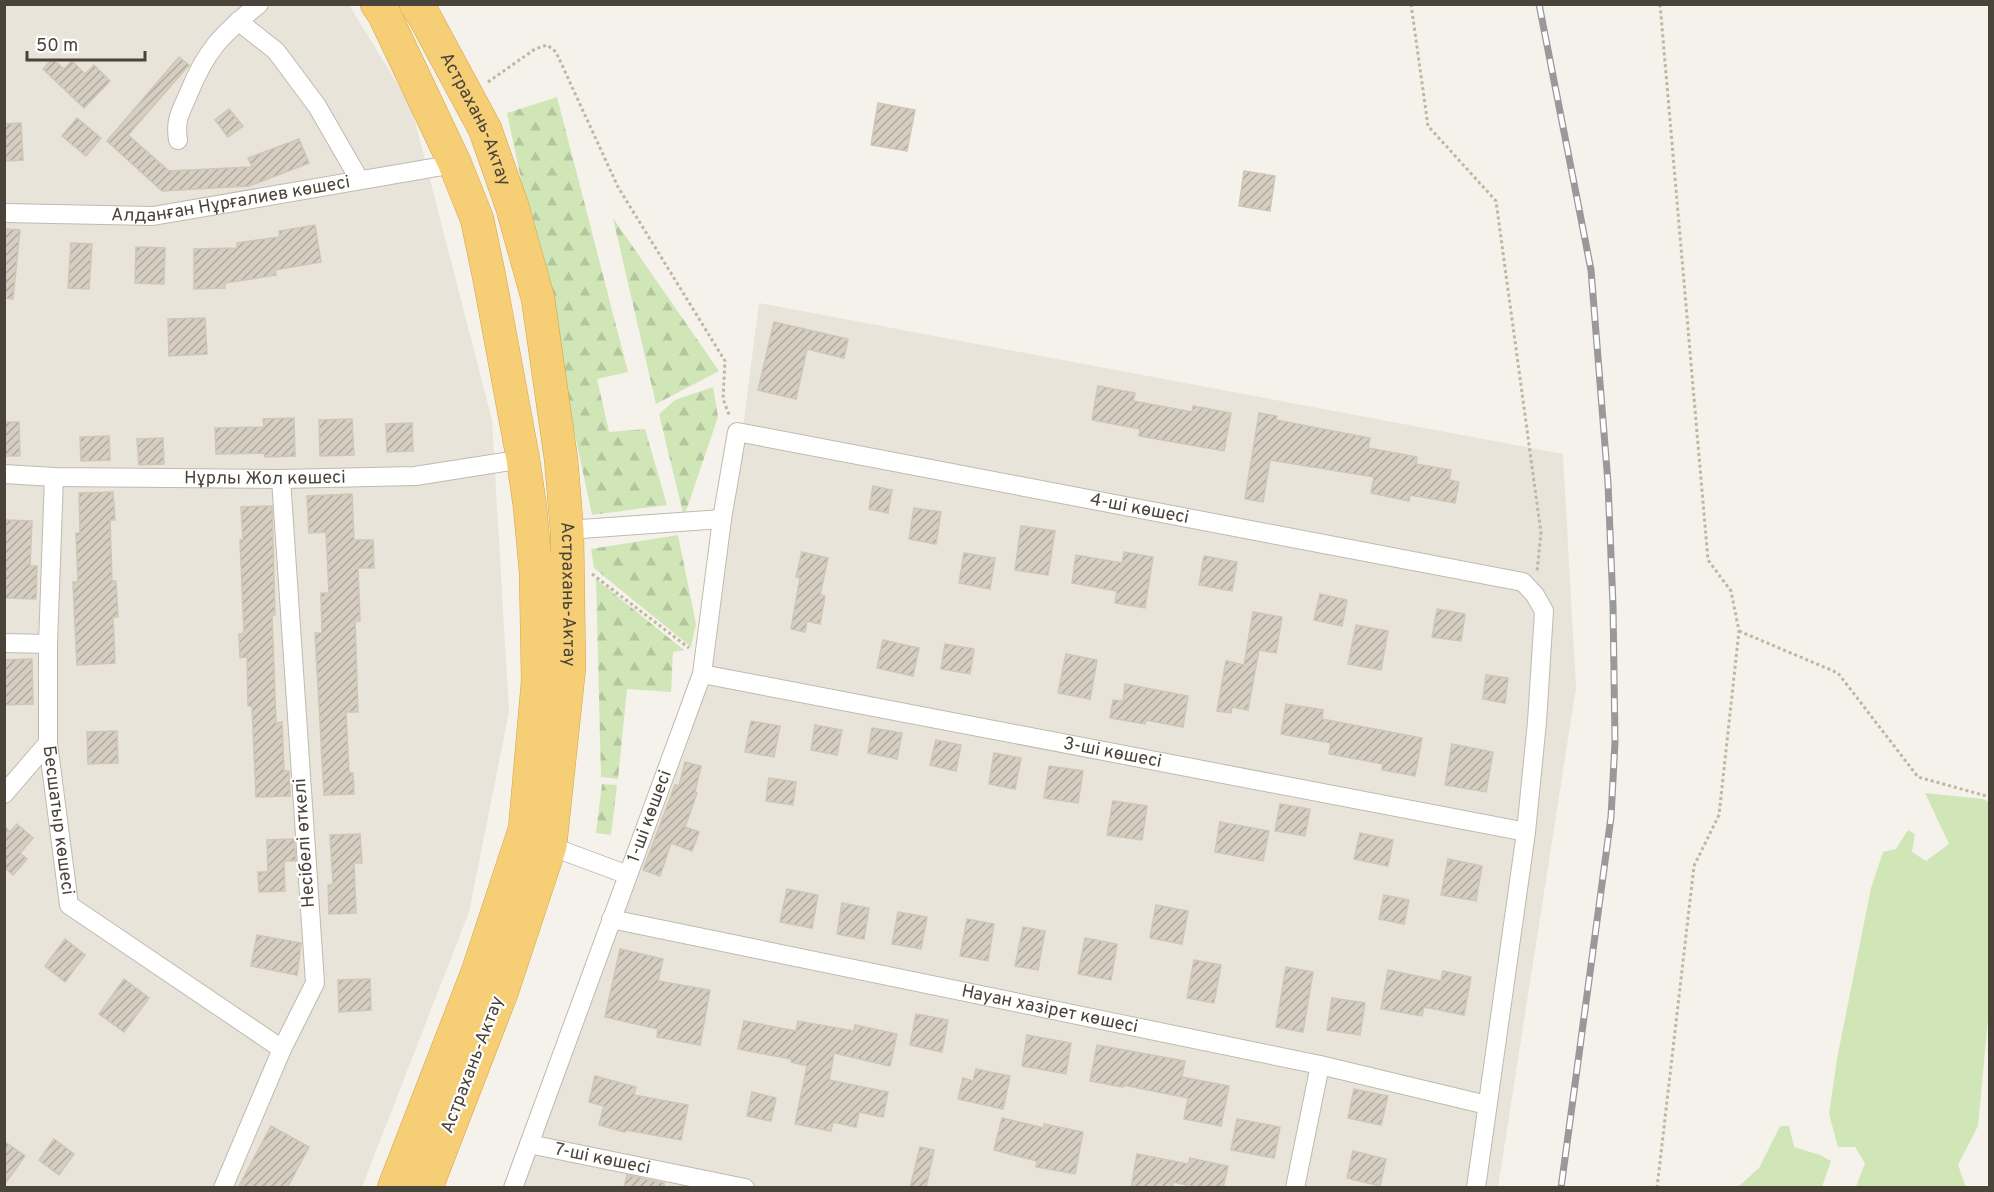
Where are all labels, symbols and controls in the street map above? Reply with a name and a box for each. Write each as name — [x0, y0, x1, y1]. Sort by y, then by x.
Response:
scale bar — [27, 24, 146, 62]
text: 50 m — [36, 35, 78, 58]
street label: Астрахань-Актау — [434, 48, 516, 189]
street label: Алданған Нұрғалиев көшесі — [111, 171, 352, 228]
street label: Нұрлы Жол көшесі — [184, 466, 346, 491]
street label: 4-шi көшесі — [1088, 488, 1191, 530]
street label: Астрахань-Актау — [555, 521, 580, 667]
street label: 3-шi көшесі — [1061, 732, 1164, 773]
street label: Бесшатыр көшесі — [37, 744, 79, 896]
street label: 1-шi көшесі — [622, 767, 677, 866]
street label: Несібелі өткелі — [289, 777, 321, 909]
street label: Науан хазірет көшесі — [959, 980, 1140, 1039]
street label: Астрахань-Актау — [436, 993, 510, 1137]
street label: 7-шi көшесі — [552, 1138, 653, 1180]

